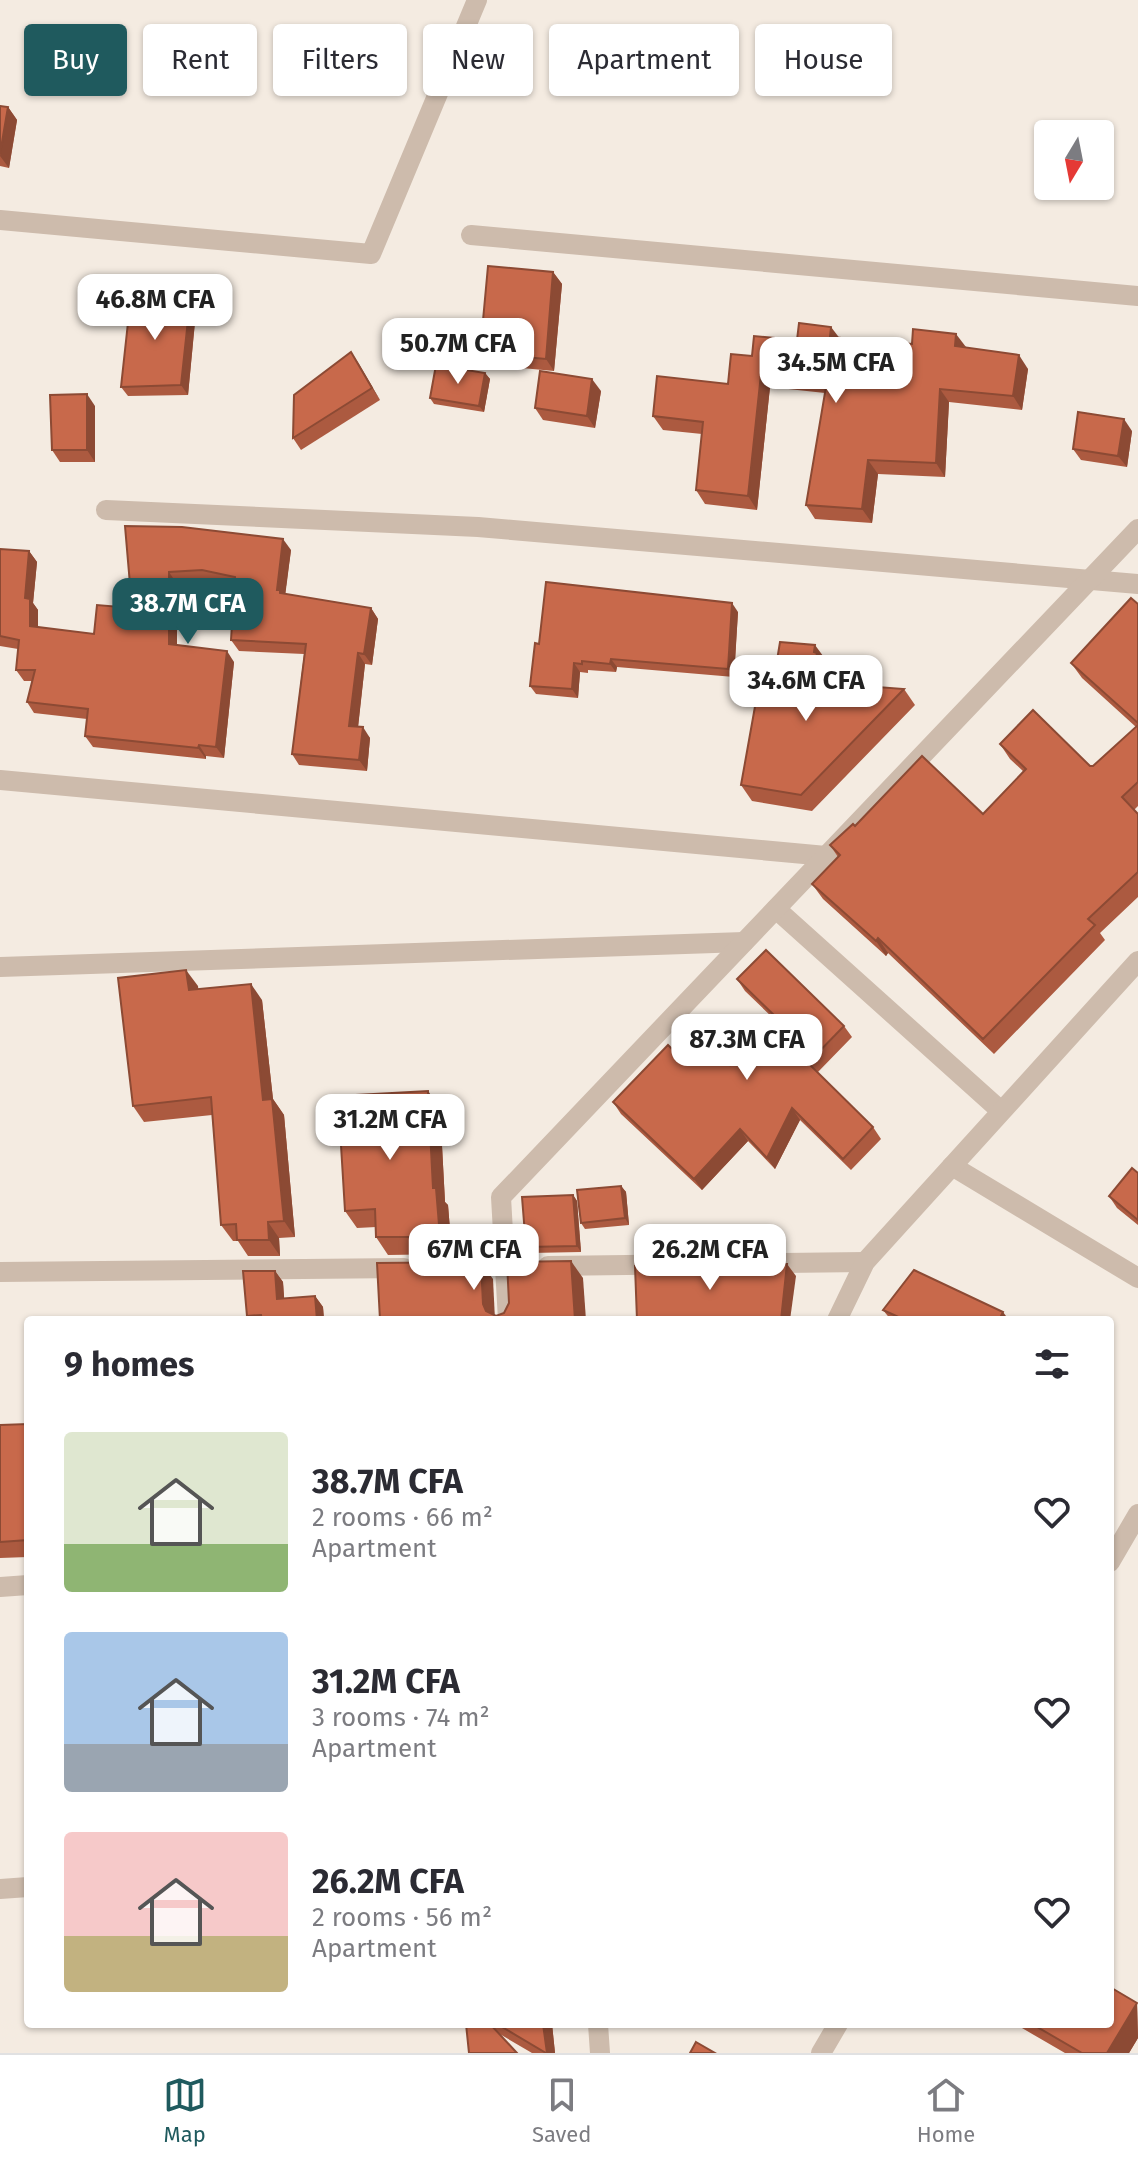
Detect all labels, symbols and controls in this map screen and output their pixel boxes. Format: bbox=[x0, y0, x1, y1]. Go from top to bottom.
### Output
chip: Buy bbox=[24, 24, 127, 96]
chip: Rent bbox=[143, 24, 257, 96]
chip: Filters bbox=[273, 24, 407, 96]
chip: New bbox=[423, 24, 533, 96]
chip: Apartment bbox=[549, 24, 739, 96]
chip: House bbox=[755, 24, 892, 96]
north arrow bbox=[1034, 120, 1114, 200]
map controls bbox=[1034, 120, 1114, 200]
pin: 46.8M CFA bbox=[63, 274, 247, 342]
text: 46.8M CFA bbox=[96, 284, 214, 315]
pin: 50.7M CFA bbox=[366, 318, 550, 386]
text: 50.7M CFA bbox=[400, 328, 516, 359]
pin: 34.5M CFA bbox=[744, 337, 928, 405]
text: 34.5M CFA bbox=[778, 347, 894, 378]
pin: 38.7M CFA bbox=[96, 578, 280, 646]
text: 38.7M CFA bbox=[130, 588, 246, 619]
pin: 34.6M CFA bbox=[714, 655, 898, 723]
text: 34.6M CFA bbox=[747, 665, 865, 696]
pin: 87.3M CFA bbox=[655, 1014, 839, 1082]
text: 87.3M CFA bbox=[689, 1024, 805, 1055]
pin: 31.2M CFA bbox=[298, 1094, 482, 1162]
text: 31.2M CFA bbox=[334, 1104, 446, 1135]
pin: 67M CFA bbox=[400, 1224, 548, 1292]
pin: 26.2M CFA bbox=[618, 1224, 802, 1292]
text: 67M CFA bbox=[427, 1234, 521, 1265]
text: 26.2M CFA bbox=[652, 1234, 768, 1265]
icon: filters bbox=[1030, 1342, 1074, 1386]
text: 9 homes bbox=[64, 1344, 195, 1385]
text: 38.7M CFA bbox=[312, 1461, 463, 1502]
icon: home bbox=[128, 1464, 224, 1560]
icon: heart bbox=[1030, 1490, 1074, 1534]
text: 2 rooms · 66 m² bbox=[312, 1502, 493, 1533]
text: Apartment bbox=[312, 1533, 437, 1564]
text: 31.2M CFA bbox=[312, 1661, 460, 1702]
icon: home bbox=[128, 1664, 224, 1760]
icon: heart bbox=[1030, 1690, 1074, 1734]
text: 3 rooms · 74 m² bbox=[312, 1702, 490, 1733]
text: Apartment bbox=[312, 1733, 437, 1764]
text: 26.2M CFA bbox=[312, 1861, 464, 1902]
icon: home bbox=[128, 1864, 224, 1960]
icon: heart bbox=[1030, 1890, 1074, 1934]
text: 2 rooms · 56 m² bbox=[312, 1902, 492, 1933]
text: Apartment bbox=[312, 1933, 437, 1964]
tab: Map bbox=[163, 2073, 207, 2148]
tab: Saved bbox=[532, 2073, 591, 2148]
tab: Home bbox=[917, 2073, 975, 2148]

